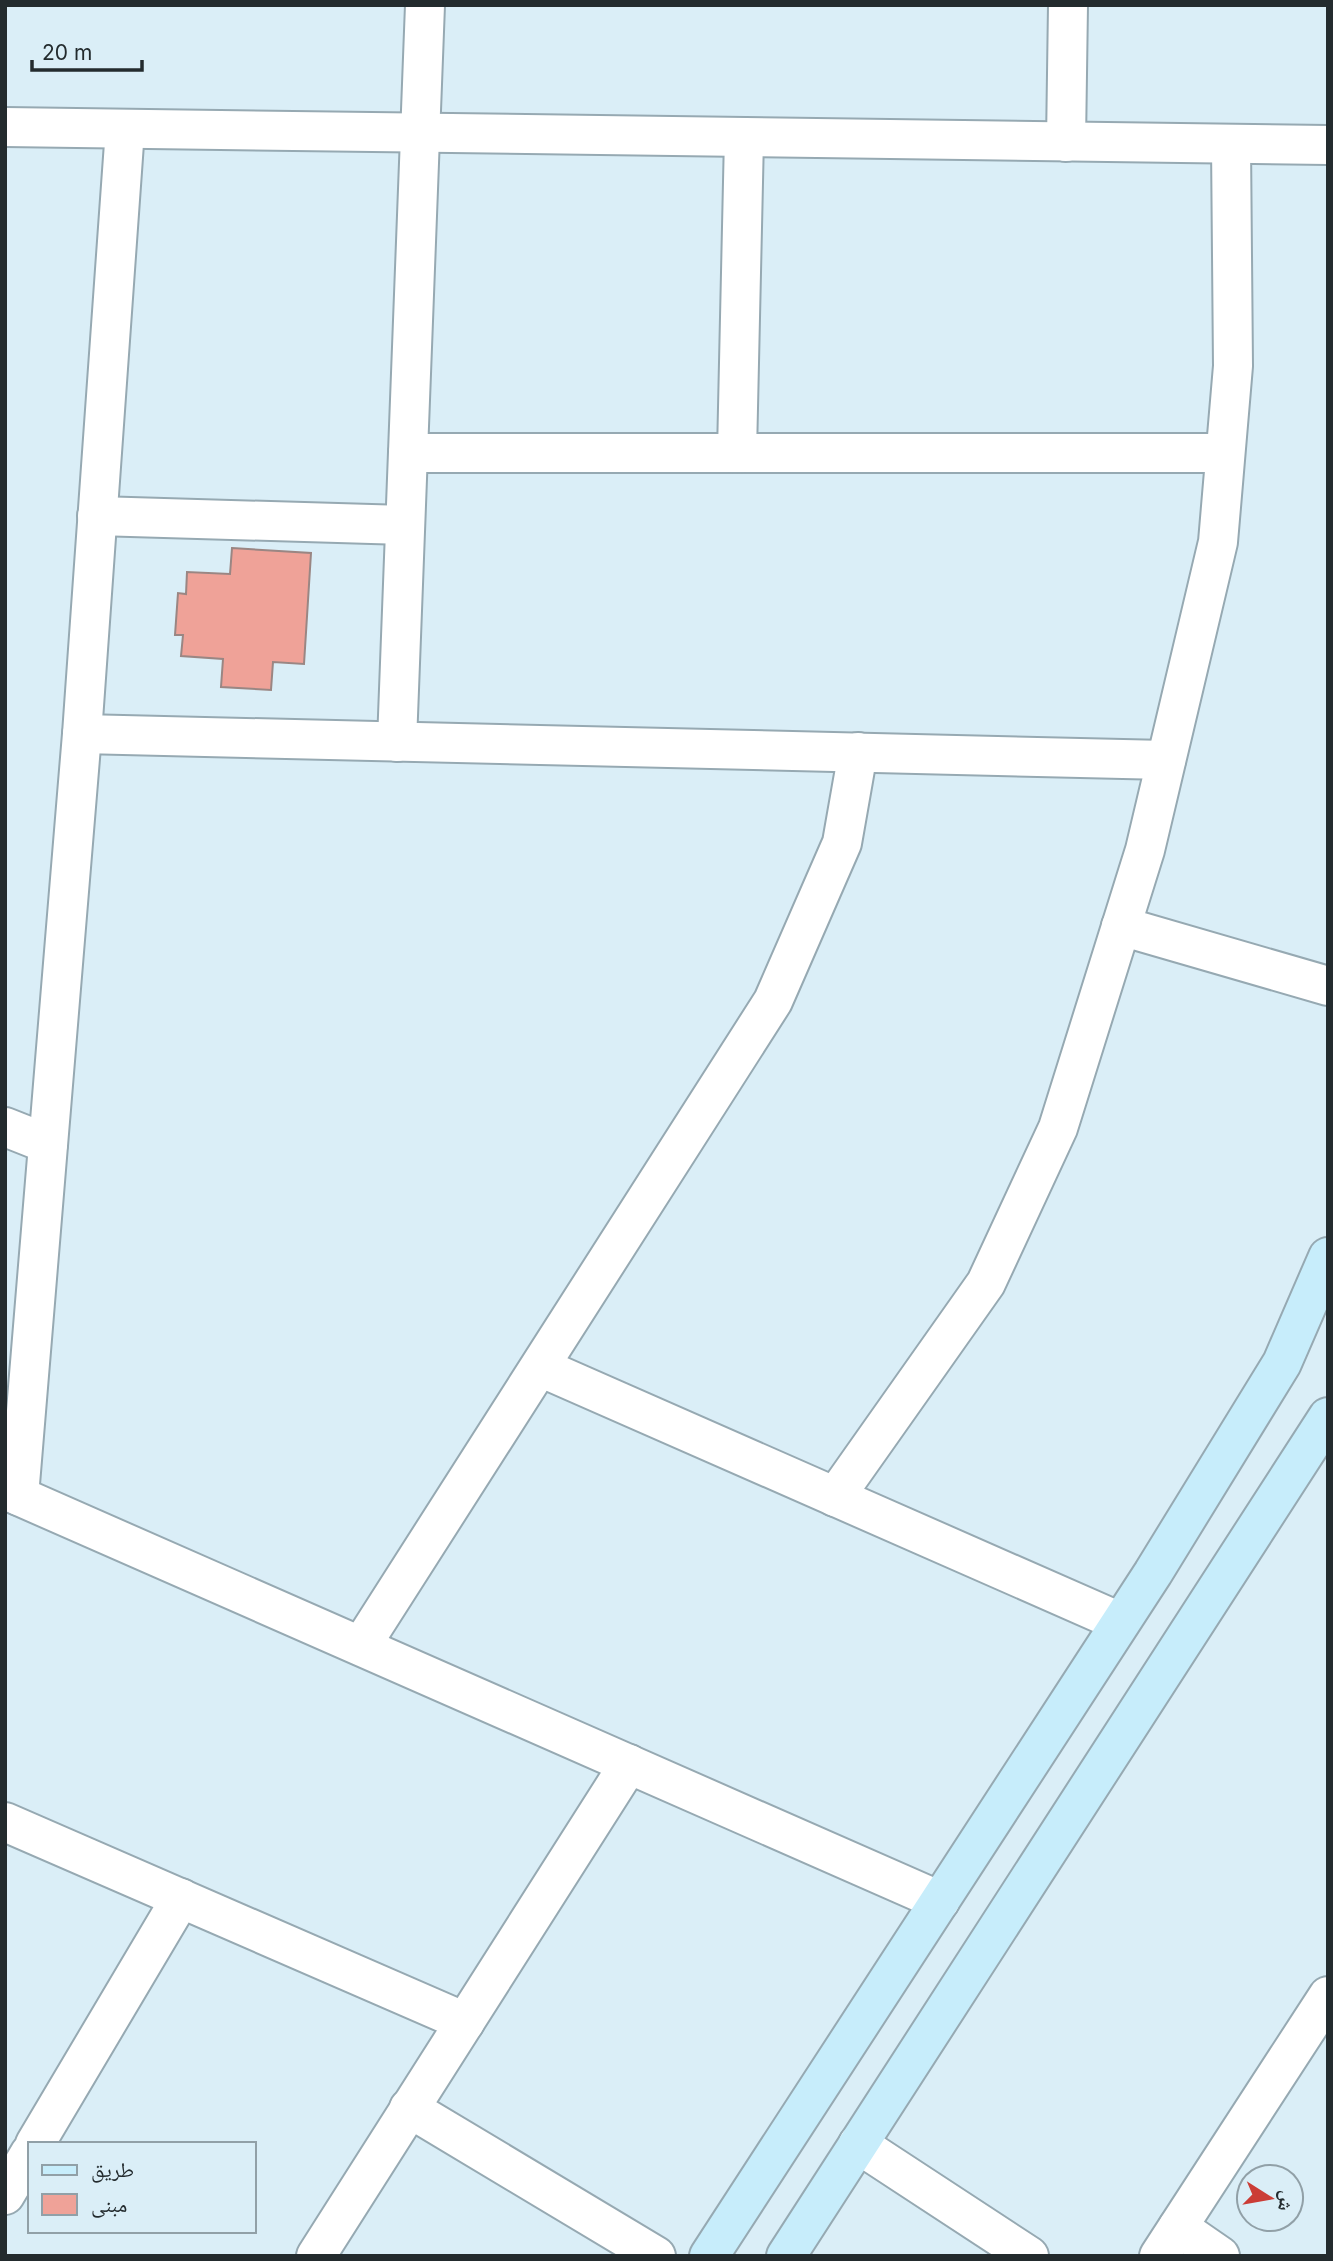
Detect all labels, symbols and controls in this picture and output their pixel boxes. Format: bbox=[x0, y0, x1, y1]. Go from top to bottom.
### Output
scale bar bbox=[32, 28, 142, 72]
text: 20 m bbox=[42, 40, 92, 65]
legend bbox=[28, 2142, 256, 2233]
text: طريق bbox=[91, 2157, 134, 2183]
north arrow bbox=[1235, 2163, 1305, 2233]
text: ش bbox=[1273, 2189, 1299, 2213]
text: مبنى bbox=[91, 2192, 127, 2218]

